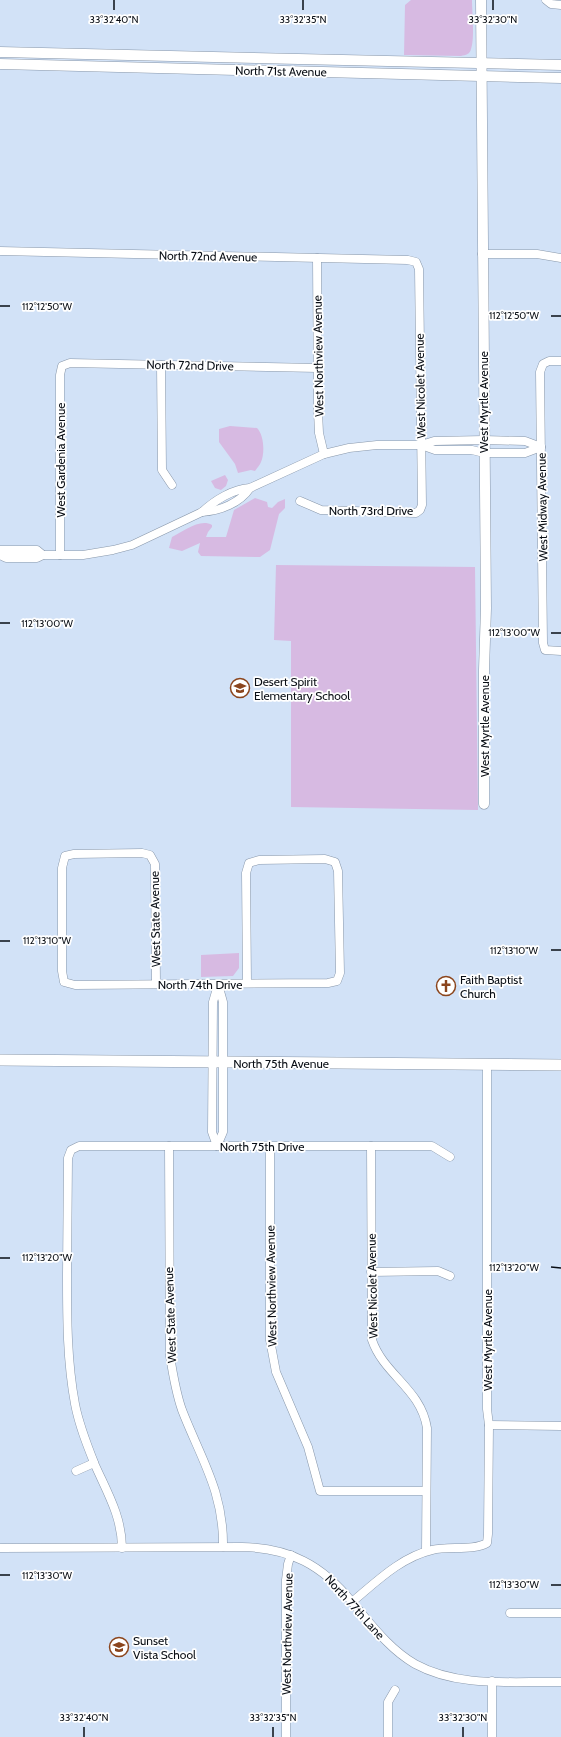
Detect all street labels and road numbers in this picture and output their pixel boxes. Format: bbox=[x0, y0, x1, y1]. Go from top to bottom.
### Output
street label: North 71st Avenue bbox=[235, 63, 327, 79]
street label: North 72nd Avenue bbox=[159, 248, 257, 264]
street label: West Northview Avenue bbox=[309, 295, 327, 417]
street label: West Nicolet Avenue bbox=[412, 333, 428, 439]
street label: West Myrtle Avenue bbox=[476, 351, 491, 453]
street label: North 72nd Drive bbox=[146, 357, 234, 373]
street label: West Gardenia Avenue bbox=[53, 403, 68, 517]
street label: West Midway Avenue bbox=[534, 453, 550, 561]
street label: North 73rd Drive bbox=[329, 503, 413, 518]
street label: West Myrtle Avenue bbox=[477, 675, 492, 777]
street label: West State Avenue bbox=[147, 871, 163, 967]
street label: North 74th Drive bbox=[158, 977, 242, 992]
street label: North 75th Avenue bbox=[233, 1056, 329, 1071]
street label: North 75th Drive bbox=[220, 1139, 304, 1154]
street label: West Northview Avenue bbox=[262, 1225, 280, 1347]
street label: West Nicolet Avenue bbox=[364, 1233, 380, 1339]
street label: West State Avenue bbox=[161, 1267, 179, 1363]
street label: West Myrtle Avenue bbox=[480, 1289, 495, 1391]
street label: North 77th Lane bbox=[322, 1572, 388, 1642]
street label: West Northview Avenue bbox=[278, 1573, 296, 1695]

